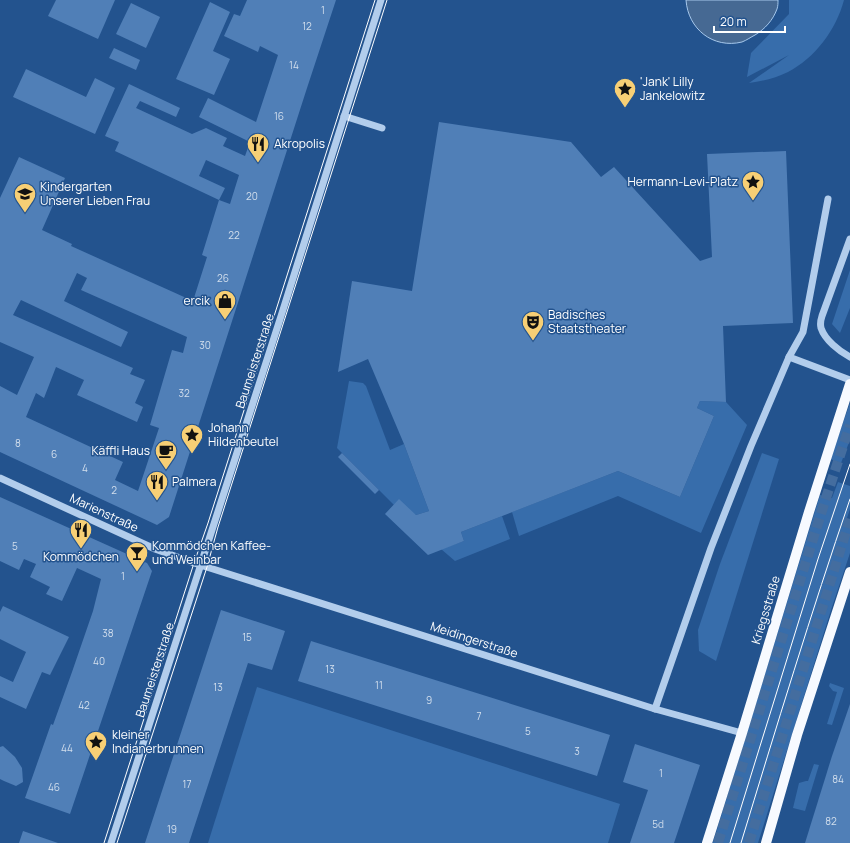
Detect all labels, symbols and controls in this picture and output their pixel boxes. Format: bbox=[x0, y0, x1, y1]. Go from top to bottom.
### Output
house number: 1 bbox=[321, 3, 325, 17]
scale bar bbox=[714, 8, 785, 34]
text: 20 m bbox=[720, 13, 747, 30]
house number: 12 bbox=[302, 19, 312, 33]
house number: 14 bbox=[289, 58, 299, 72]
place label: 'Jank' Lilly Jankelowitz bbox=[640, 73, 705, 104]
place icon: 'Jank' Lilly Jankelowitz bbox=[612, 76, 638, 109]
house number: 16 bbox=[274, 109, 284, 123]
restaurant icon: Akropolis bbox=[245, 131, 271, 164]
place label: Akropolis bbox=[274, 135, 325, 152]
place icon: Hermann-Levi-Platz bbox=[740, 169, 766, 202]
place label: Hermann-Levi-Platz bbox=[628, 173, 738, 190]
place label: Kindergarten Unserer Lieben Frau bbox=[40, 178, 150, 209]
school or university icon: Kindergarten Unserer Lieben Frau bbox=[12, 181, 38, 214]
house number: 20 bbox=[246, 189, 258, 203]
house number: 22 bbox=[228, 228, 240, 242]
house number: 26 bbox=[217, 271, 229, 285]
shop icon: ercik bbox=[212, 288, 238, 321]
place label: ercik bbox=[184, 292, 211, 309]
place label: Badisches Staatstheater bbox=[548, 306, 627, 337]
theatre icon: Badisches Staatstheater bbox=[520, 309, 546, 342]
street label: Baumeisterstraße bbox=[231, 311, 278, 411]
house number: 30 bbox=[199, 338, 211, 352]
house number: 32 bbox=[178, 386, 190, 400]
place label: Johann Hildenbeutel bbox=[208, 419, 279, 450]
place icon: Johann Hildenbeutel bbox=[179, 422, 205, 455]
house number: 8 bbox=[15, 436, 21, 450]
cafe icon: Käffli Haus bbox=[153, 438, 179, 471]
place label: Käffli Haus bbox=[92, 442, 150, 459]
house number: 6 bbox=[51, 447, 57, 461]
house number: 4 bbox=[82, 461, 88, 475]
restaurant icon: Palmera bbox=[144, 469, 170, 502]
place label: Palmera bbox=[172, 473, 216, 490]
house number: 2 bbox=[111, 483, 117, 497]
street label: Marienstraße bbox=[67, 489, 141, 536]
restaurant icon: Kommödchen bbox=[68, 517, 94, 550]
place label: Kommödchen Kaffee- und Weinbar bbox=[152, 537, 271, 568]
house number: 5 bbox=[12, 539, 18, 553]
bar icon: Kommödchen Kaffee- und Weinbar bbox=[124, 540, 150, 573]
place label: Kommödchen bbox=[43, 548, 119, 565]
house number: 1 bbox=[121, 569, 125, 583]
street label: Kriegsstraße bbox=[747, 574, 784, 646]
street label: Meidingerstraße bbox=[428, 617, 520, 662]
street label: Baumeisterstraße bbox=[131, 620, 178, 720]
house number: 38 bbox=[102, 626, 114, 640]
house number: 15 bbox=[242, 630, 252, 644]
house number: 40 bbox=[93, 654, 105, 668]
house number: 13 bbox=[325, 662, 335, 676]
house number: 11 bbox=[375, 678, 383, 692]
house number: 13 bbox=[213, 680, 223, 694]
house number: 9 bbox=[426, 693, 432, 707]
house number: 42 bbox=[78, 698, 90, 712]
house number: 7 bbox=[476, 709, 482, 723]
house number: 5 bbox=[525, 724, 531, 738]
place label: kleiner Indianerbrunnen bbox=[112, 726, 204, 757]
place icon: kleiner Indianerbrunnen bbox=[83, 729, 109, 762]
house number: 44 bbox=[61, 741, 73, 755]
house number: 3 bbox=[574, 744, 580, 758]
house number: 1 bbox=[659, 766, 663, 780]
house number: 84 bbox=[832, 772, 844, 786]
house number: 17 bbox=[183, 777, 191, 791]
house number: 46 bbox=[48, 780, 60, 794]
house number: 82 bbox=[825, 814, 837, 828]
house number: 5d bbox=[652, 817, 664, 831]
house number: 19 bbox=[167, 822, 177, 836]

